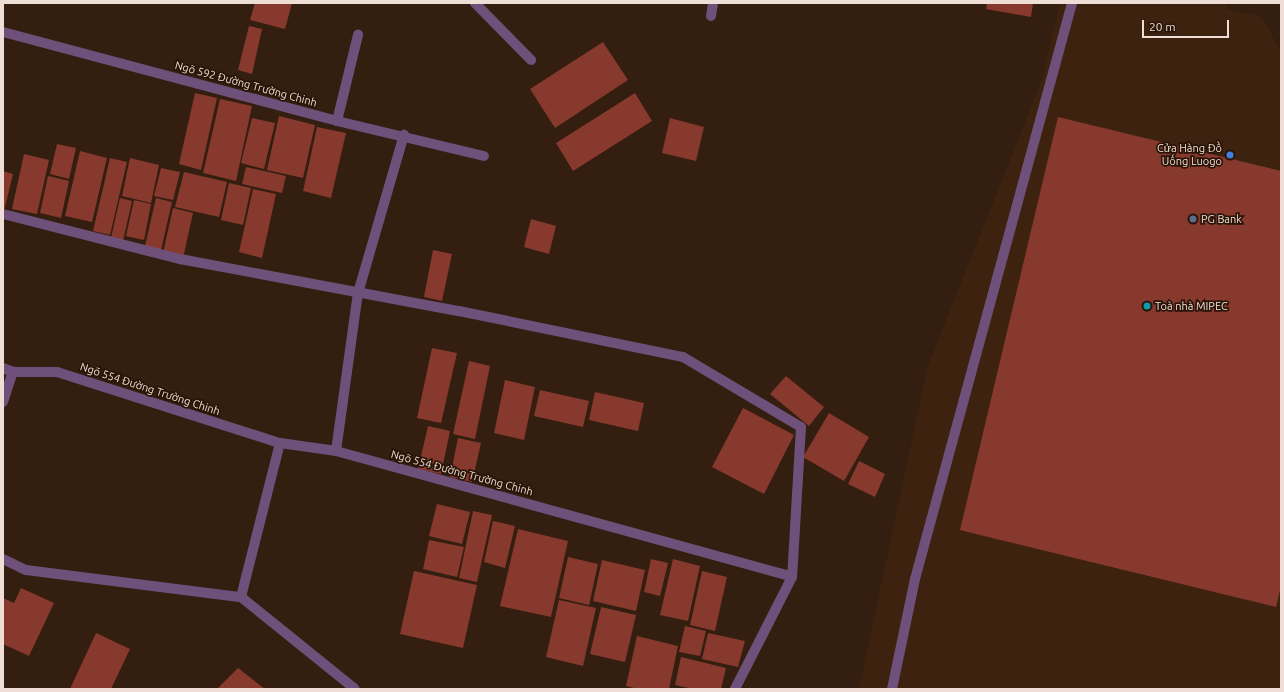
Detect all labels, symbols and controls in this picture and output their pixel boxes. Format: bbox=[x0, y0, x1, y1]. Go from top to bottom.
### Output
scale bar bbox=[1144, 12, 1231, 38]
text: 20 m bbox=[1149, 20, 1176, 33]
street label: Ngõ 592 Đường Trường Chinh bbox=[174, 59, 318, 109]
place label: Cửa Hàng Đồ Uống Luogo bbox=[1157, 142, 1222, 168]
marker: Cửa Hàng Đồ Uống Luogo bbox=[1225, 150, 1235, 160]
place label: PG Bank bbox=[1201, 212, 1242, 226]
marker: PG Bank bbox=[1188, 214, 1198, 224]
place label: Toà nhà MIPEC bbox=[1155, 299, 1228, 313]
marker: Toà nhà MIPEC bbox=[1142, 301, 1152, 311]
street label: Ngõ 554 Đường Trường Chinh bbox=[78, 360, 222, 418]
street label: Ngõ 554 Đường Trường Chinh bbox=[390, 448, 534, 498]

